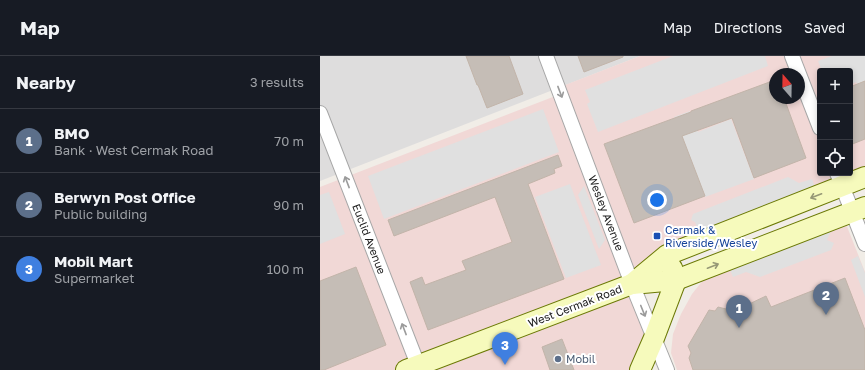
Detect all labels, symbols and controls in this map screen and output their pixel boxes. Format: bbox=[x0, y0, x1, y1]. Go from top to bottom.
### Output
text: Map bbox=[20, 16, 60, 39]
text: Map bbox=[663, 19, 692, 36]
text: Directions bbox=[714, 19, 782, 36]
text: Saved bbox=[804, 19, 845, 36]
north arrow bbox=[769, 68, 805, 104]
map controls bbox=[817, 68, 853, 176]
button: + bbox=[817, 68, 853, 104]
text: Nearby bbox=[16, 72, 76, 93]
text: 3 results bbox=[250, 74, 304, 90]
one-way arrow bbox=[556, 86, 564, 98]
button: − bbox=[817, 104, 853, 140]
text: BMO bbox=[54, 124, 89, 142]
text: 1 bbox=[26, 133, 32, 149]
text: 70 m bbox=[274, 133, 304, 149]
button: locate bbox=[817, 140, 853, 176]
text: Bank · West Cermak Road bbox=[54, 142, 213, 158]
street label: Wesley Avenue bbox=[586, 173, 627, 252]
one-way arrow bbox=[342, 176, 350, 188]
text: Berwyn Post Office bbox=[54, 188, 196, 206]
your location bbox=[647, 190, 667, 210]
one-way arrow bbox=[810, 193, 822, 201]
text: 2 bbox=[25, 197, 33, 213]
text: 90 m bbox=[273, 197, 304, 213]
street label: Euclid Avenue bbox=[350, 202, 389, 276]
text: Public building bbox=[54, 206, 147, 222]
place label: Cermak & Riverside/Wesley bbox=[665, 223, 757, 249]
marker: Cermak & Riverside/Wesley bbox=[652, 231, 662, 241]
text: Mobil Mart bbox=[54, 252, 133, 270]
text: 3 bbox=[25, 261, 33, 277]
text: 100 m bbox=[267, 261, 304, 277]
one-way arrow bbox=[706, 261, 718, 269]
text: Supermarket bbox=[54, 270, 135, 286]
street label: West Cermak Road bbox=[526, 282, 624, 329]
pin: 2 bbox=[813, 282, 839, 315]
pin: 1 bbox=[726, 295, 752, 328]
one-way arrow bbox=[640, 305, 648, 317]
one-way arrow bbox=[400, 324, 407, 336]
pin: 3 bbox=[492, 332, 518, 365]
place label: Mobil bbox=[566, 352, 596, 365]
marker: Mobil bbox=[553, 354, 563, 364]

